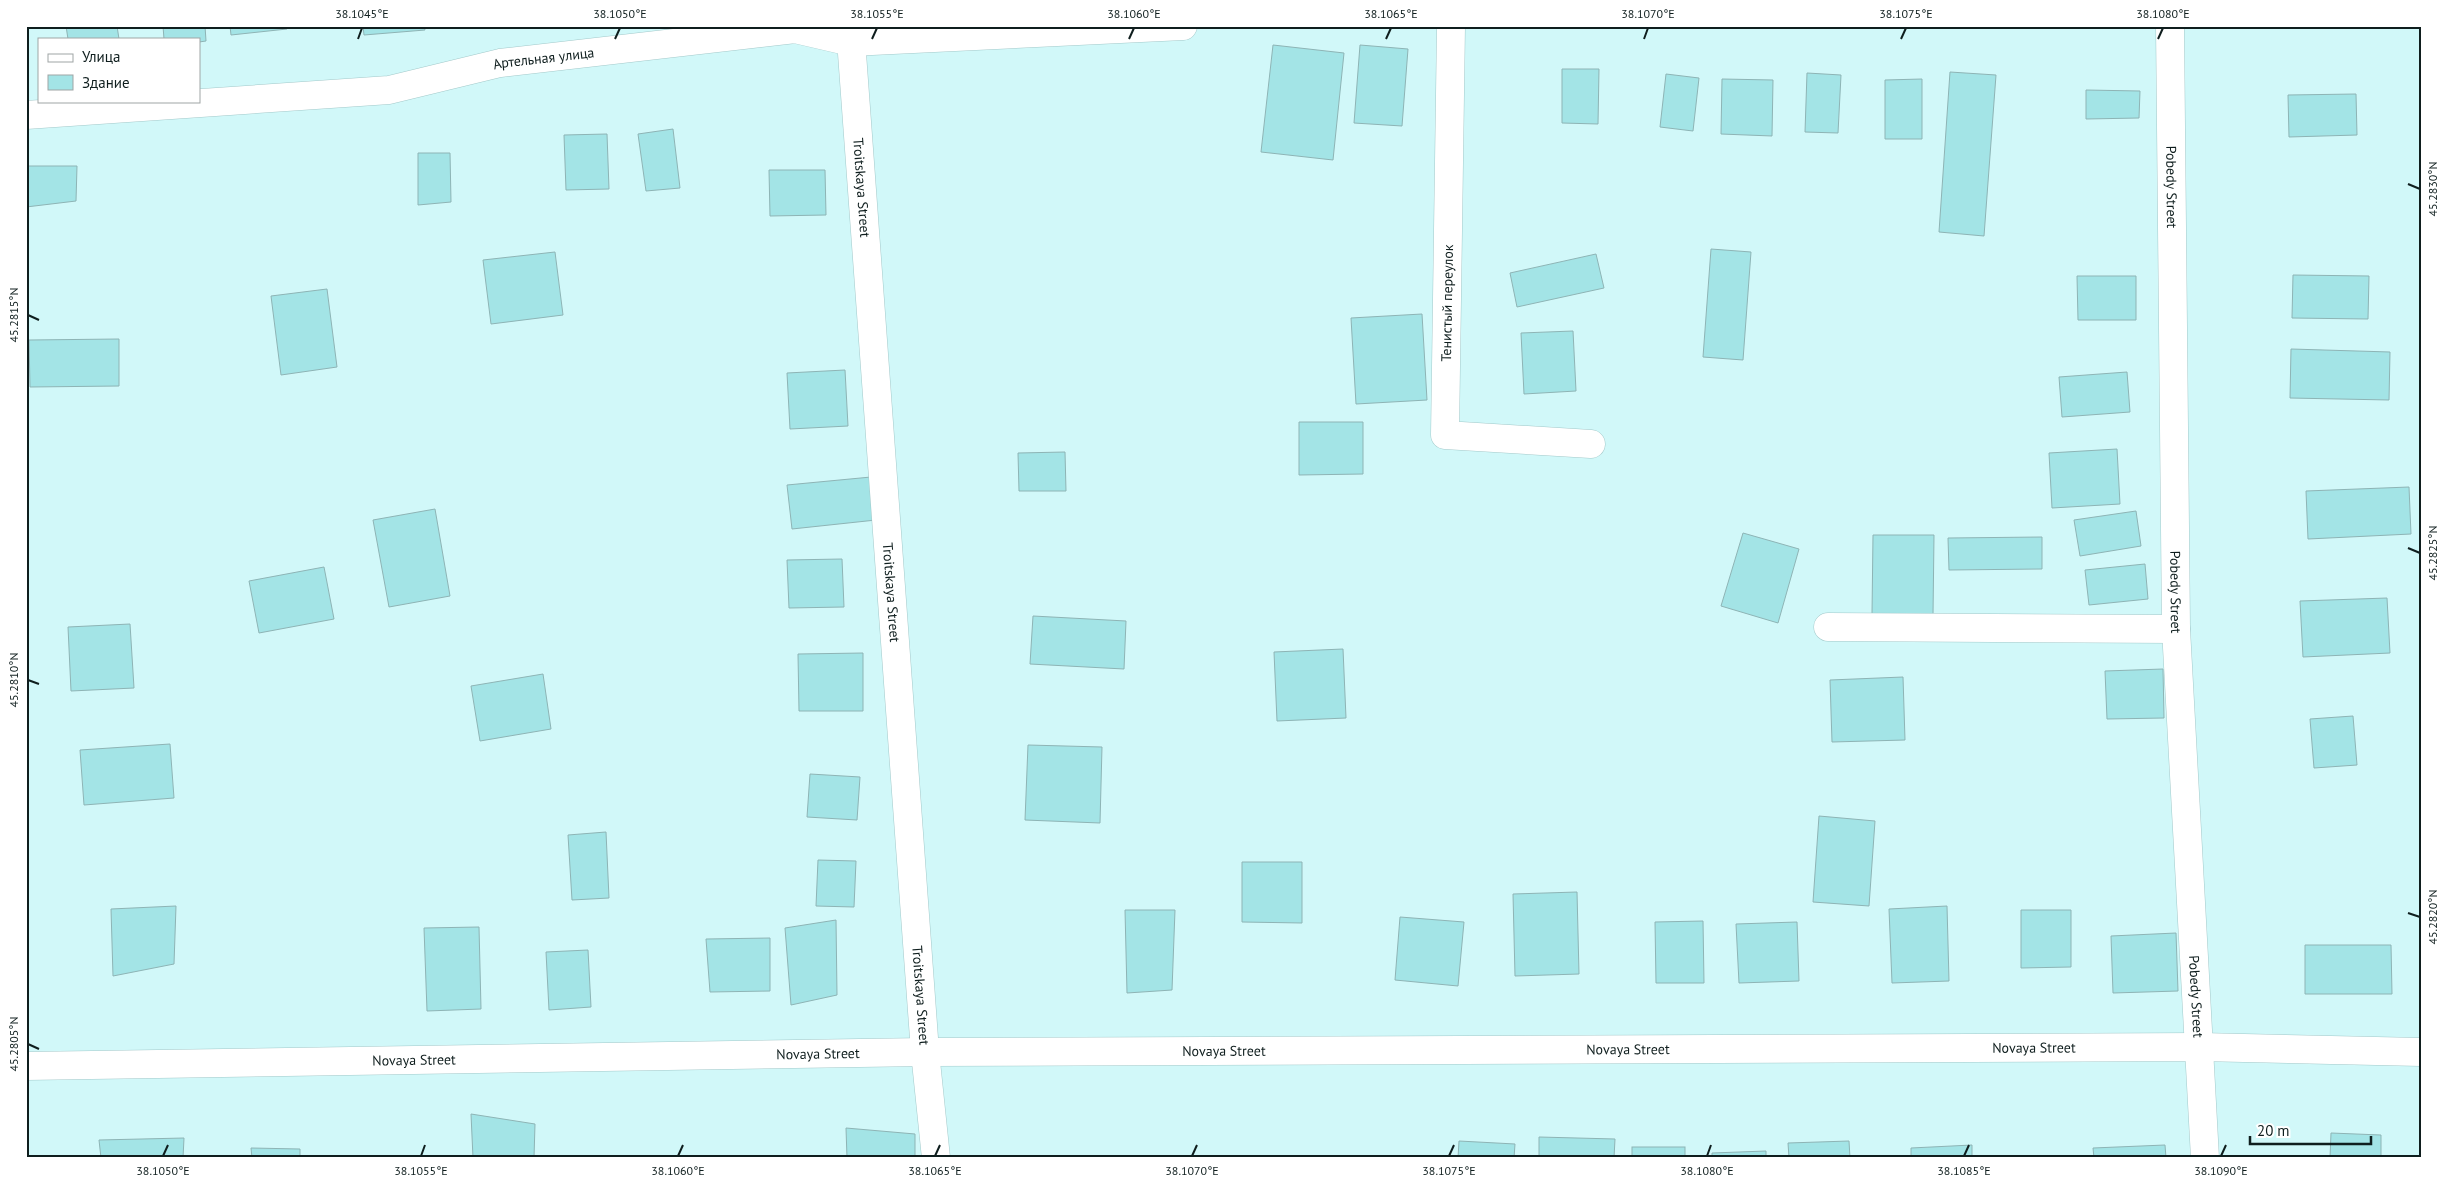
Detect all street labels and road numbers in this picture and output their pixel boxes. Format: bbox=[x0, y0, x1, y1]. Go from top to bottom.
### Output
street label: Артельная улица bbox=[491, 43, 595, 73]
street label: Troitskaya Street bbox=[849, 137, 874, 238]
street label: Pobedy Street bbox=[2162, 146, 2181, 229]
street label: Тенистый переулок bbox=[1437, 244, 1457, 362]
street label: Troitskaya Street bbox=[879, 542, 904, 643]
street label: Pobedy Street bbox=[2166, 551, 2185, 634]
street label: Troitskaya Street bbox=[908, 945, 933, 1046]
street label: Pobedy Street bbox=[2185, 955, 2207, 1038]
street label: Novaya Street bbox=[1992, 1038, 2076, 1057]
street label: Novaya Street bbox=[1586, 1040, 1670, 1058]
street label: Novaya Street bbox=[1182, 1042, 1266, 1060]
street label: Novaya Street bbox=[776, 1044, 860, 1063]
street label: Novaya Street bbox=[372, 1050, 456, 1070]

